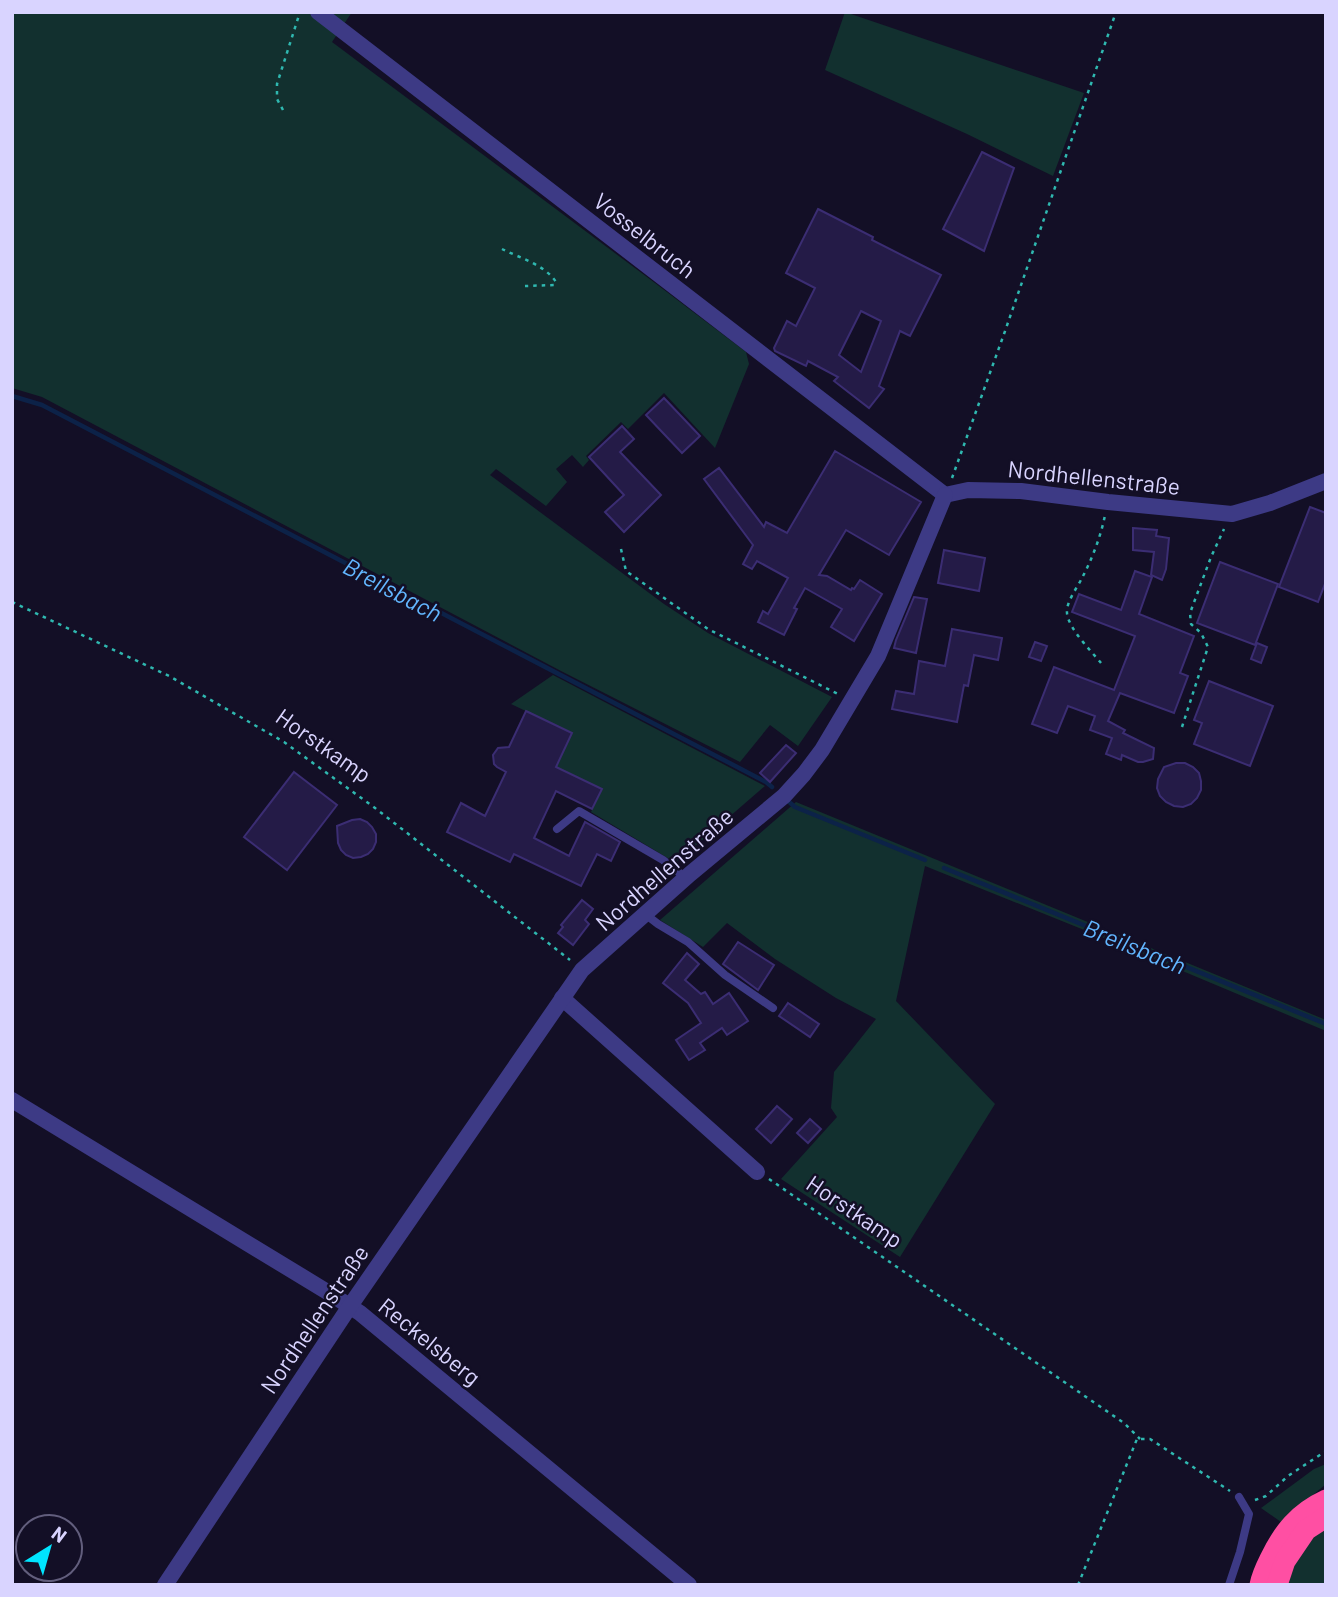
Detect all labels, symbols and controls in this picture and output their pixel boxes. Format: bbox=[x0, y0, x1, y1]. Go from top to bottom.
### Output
street label: Vosselbruch bbox=[588, 186, 702, 284]
street label: Nordhellenstraße bbox=[1006, 454, 1182, 500]
water label: Breilsbach bbox=[339, 551, 447, 627]
street label: Horstkamp bbox=[271, 702, 377, 788]
street label: Nordhellenstraße bbox=[589, 802, 739, 936]
water label: Breilsbach bbox=[1080, 912, 1190, 980]
street label: Horstkamp bbox=[802, 1169, 908, 1253]
street label: Nordhellenstraße bbox=[254, 1239, 374, 1399]
street label: Reckelsberg bbox=[373, 1291, 487, 1391]
north arrow bbox=[14, 1513, 84, 1583]
text: N bbox=[48, 1521, 72, 1547]

